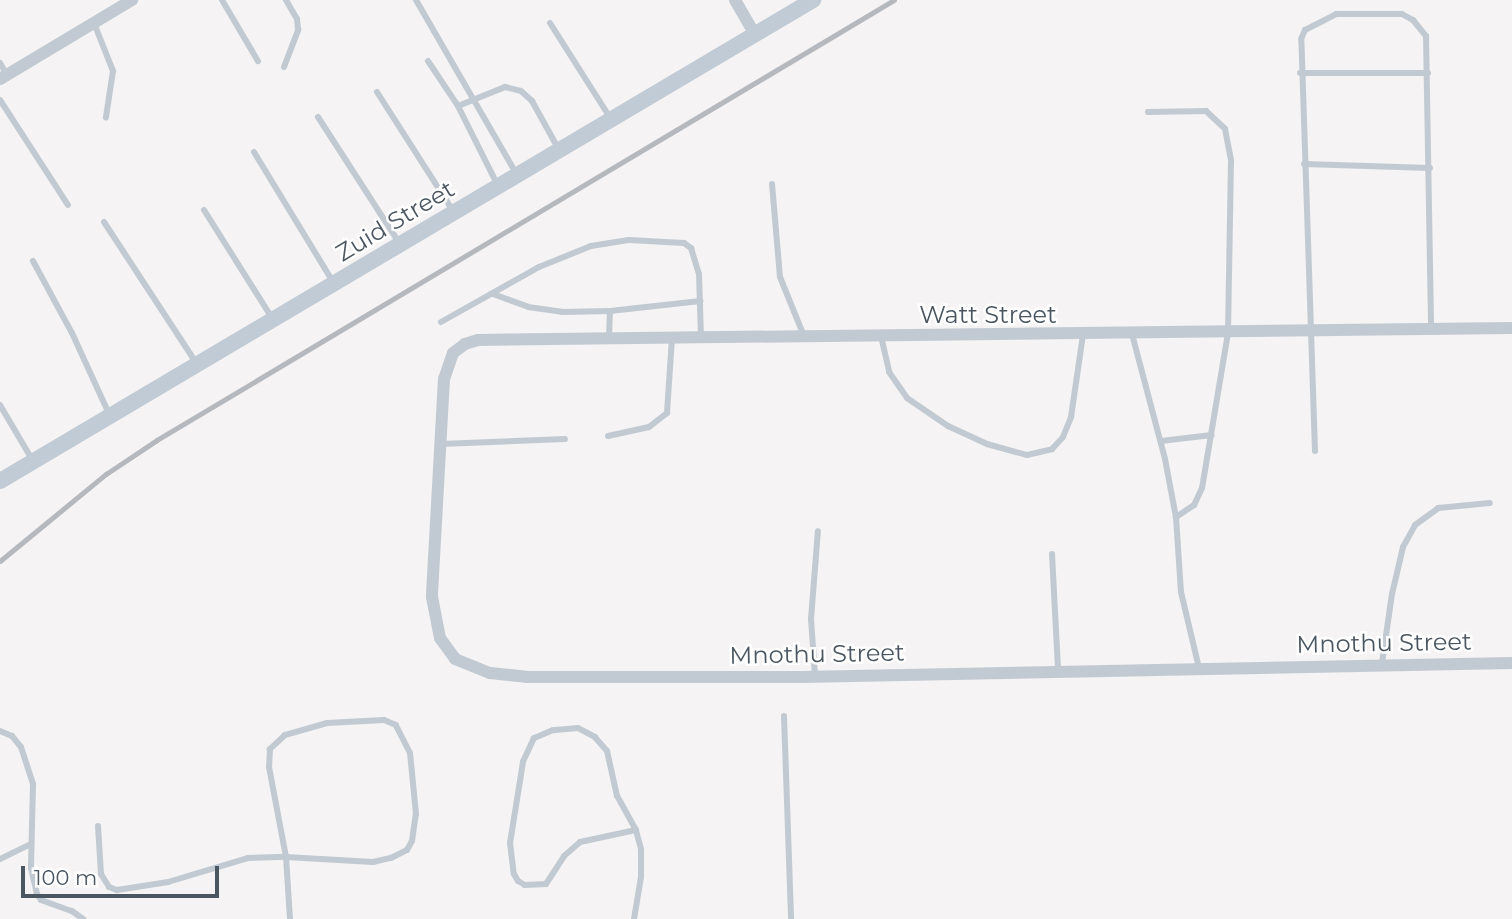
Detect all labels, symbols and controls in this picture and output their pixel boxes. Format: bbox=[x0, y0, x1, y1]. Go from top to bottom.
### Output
street label: Zuid Street bbox=[331, 174, 459, 268]
street label: Watt Street bbox=[919, 301, 1057, 329]
street label: Mnothu Street bbox=[1296, 627, 1472, 659]
street label: Mnothu Street bbox=[729, 638, 905, 670]
scale bar bbox=[24, 852, 222, 896]
text: 100 m bbox=[34, 865, 97, 890]

